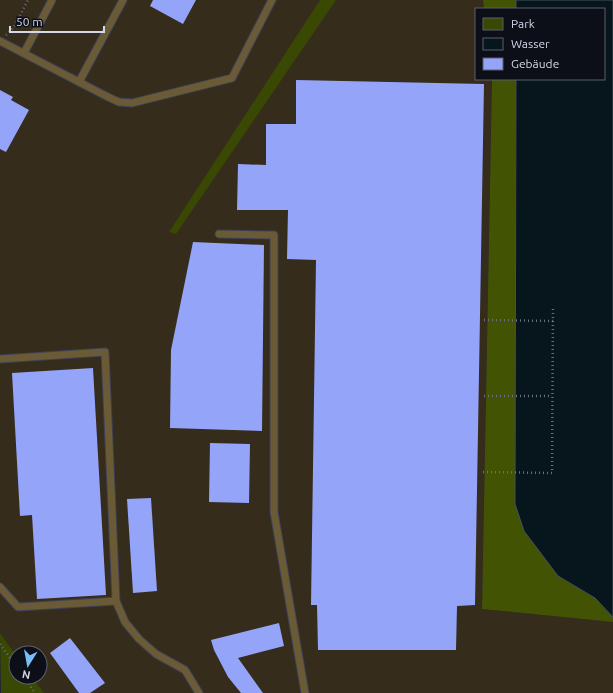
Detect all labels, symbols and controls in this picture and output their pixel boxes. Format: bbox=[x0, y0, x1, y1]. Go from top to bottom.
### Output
scale bar bbox=[10, 8, 104, 34]
legend bbox=[475, 8, 605, 80]
text: 50 m bbox=[16, 15, 43, 28]
text: Park bbox=[511, 17, 535, 30]
text: Wasser bbox=[511, 37, 550, 50]
text: Gebäude bbox=[511, 57, 559, 70]
north arrow bbox=[8, 645, 48, 685]
text: N bbox=[21, 668, 31, 681]

